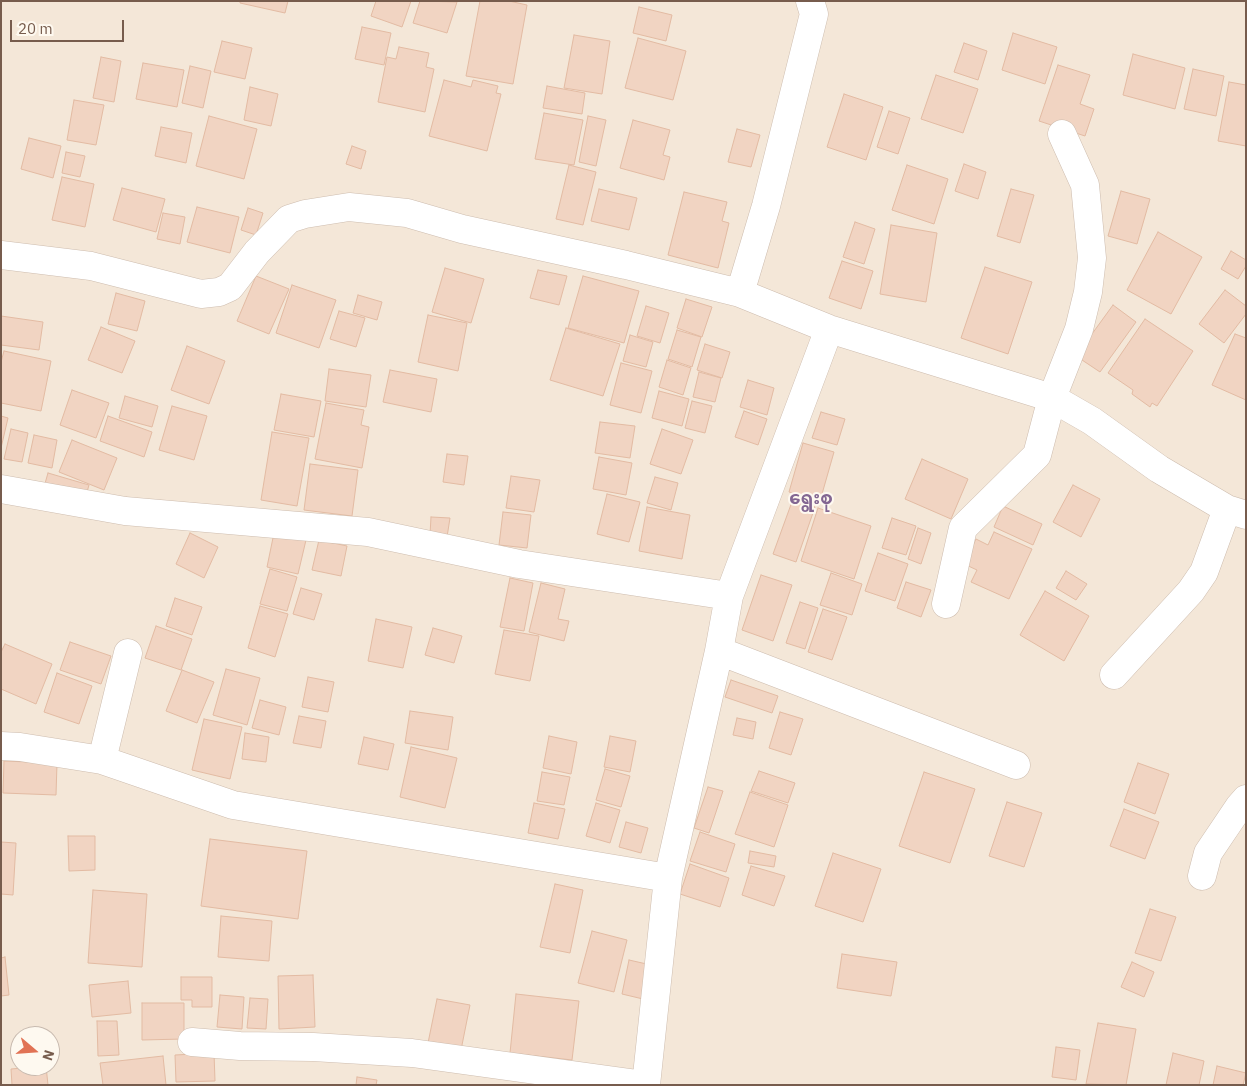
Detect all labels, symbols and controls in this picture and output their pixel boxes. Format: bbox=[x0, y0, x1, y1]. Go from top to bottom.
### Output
scale bar bbox=[12, 10, 126, 42]
text: 20 m bbox=[18, 19, 53, 38]
district label: ရွေးစု bbox=[789, 488, 833, 510]
north arrow bbox=[10, 1026, 60, 1076]
text: N bbox=[38, 1048, 58, 1063]

